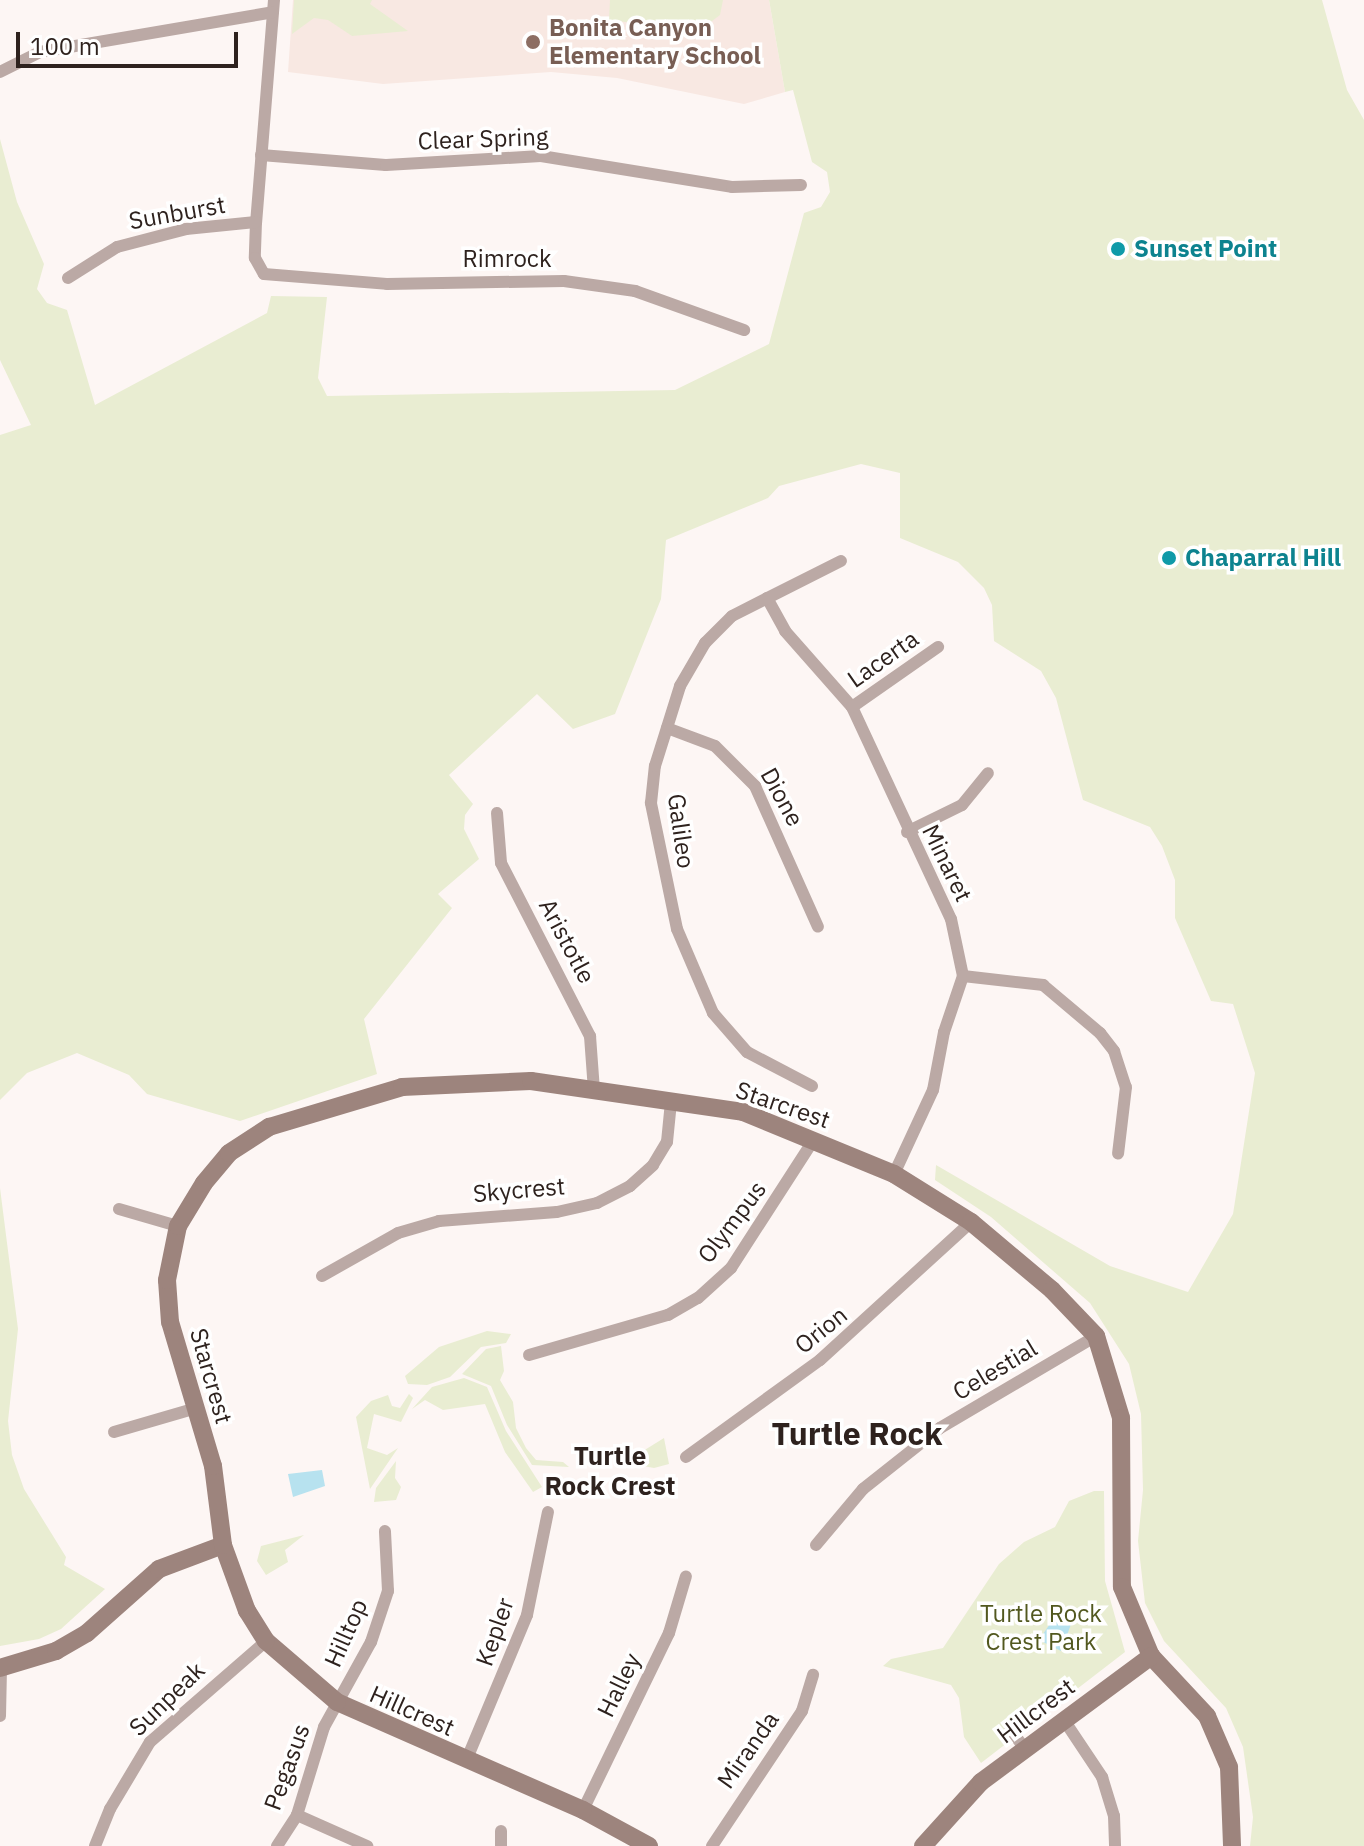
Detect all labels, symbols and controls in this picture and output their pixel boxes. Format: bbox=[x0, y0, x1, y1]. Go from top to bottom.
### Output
place label: Bonita Canyon Elementary School bbox=[549, 14, 761, 70]
scale bar bbox=[20, 16, 242, 66]
text: 100 m bbox=[30, 30, 100, 62]
marker: Bonita Canyon Elementary School bbox=[524, 33, 542, 51]
street label: Clear Spring bbox=[417, 122, 549, 156]
street label: Sunburst bbox=[126, 190, 228, 236]
place label: Sunset Point bbox=[1134, 235, 1277, 263]
marker: Sunset Point bbox=[1109, 240, 1127, 258]
street label: Rimrock bbox=[462, 245, 552, 273]
place label: Chaparral Hill bbox=[1185, 544, 1341, 572]
marker: Chaparral Hill bbox=[1160, 549, 1178, 567]
street label: Lacerta bbox=[842, 624, 924, 694]
street label: Dione bbox=[754, 763, 810, 831]
street label: Galileo bbox=[662, 792, 700, 870]
street label: Minaret bbox=[916, 820, 978, 906]
street label: Aristotle bbox=[533, 894, 601, 988]
street label: Starcrest bbox=[732, 1075, 834, 1135]
street label: Skycrest bbox=[472, 1172, 566, 1208]
street label: Olympus bbox=[692, 1175, 772, 1269]
street label: Orion bbox=[789, 1300, 853, 1360]
street label: Starcrest bbox=[184, 1325, 238, 1427]
street label: Celestial bbox=[948, 1334, 1042, 1406]
district label: Turtle Rock bbox=[771, 1414, 943, 1452]
district label: Turtle Rock Crest bbox=[544, 1440, 676, 1502]
street label: Hilltop bbox=[318, 1594, 374, 1672]
street label: Kepler bbox=[470, 1594, 520, 1670]
park label: Turtle Rock Crest Park bbox=[980, 1600, 1102, 1656]
street label: Halley bbox=[591, 1648, 647, 1722]
street label: Sunpeak bbox=[123, 1656, 211, 1742]
street label: Hillcrest bbox=[991, 1672, 1081, 1750]
street label: Hillcrest bbox=[365, 1680, 459, 1742]
street label: Miranda bbox=[711, 1706, 785, 1794]
street label: Pegasus bbox=[258, 1720, 316, 1814]

